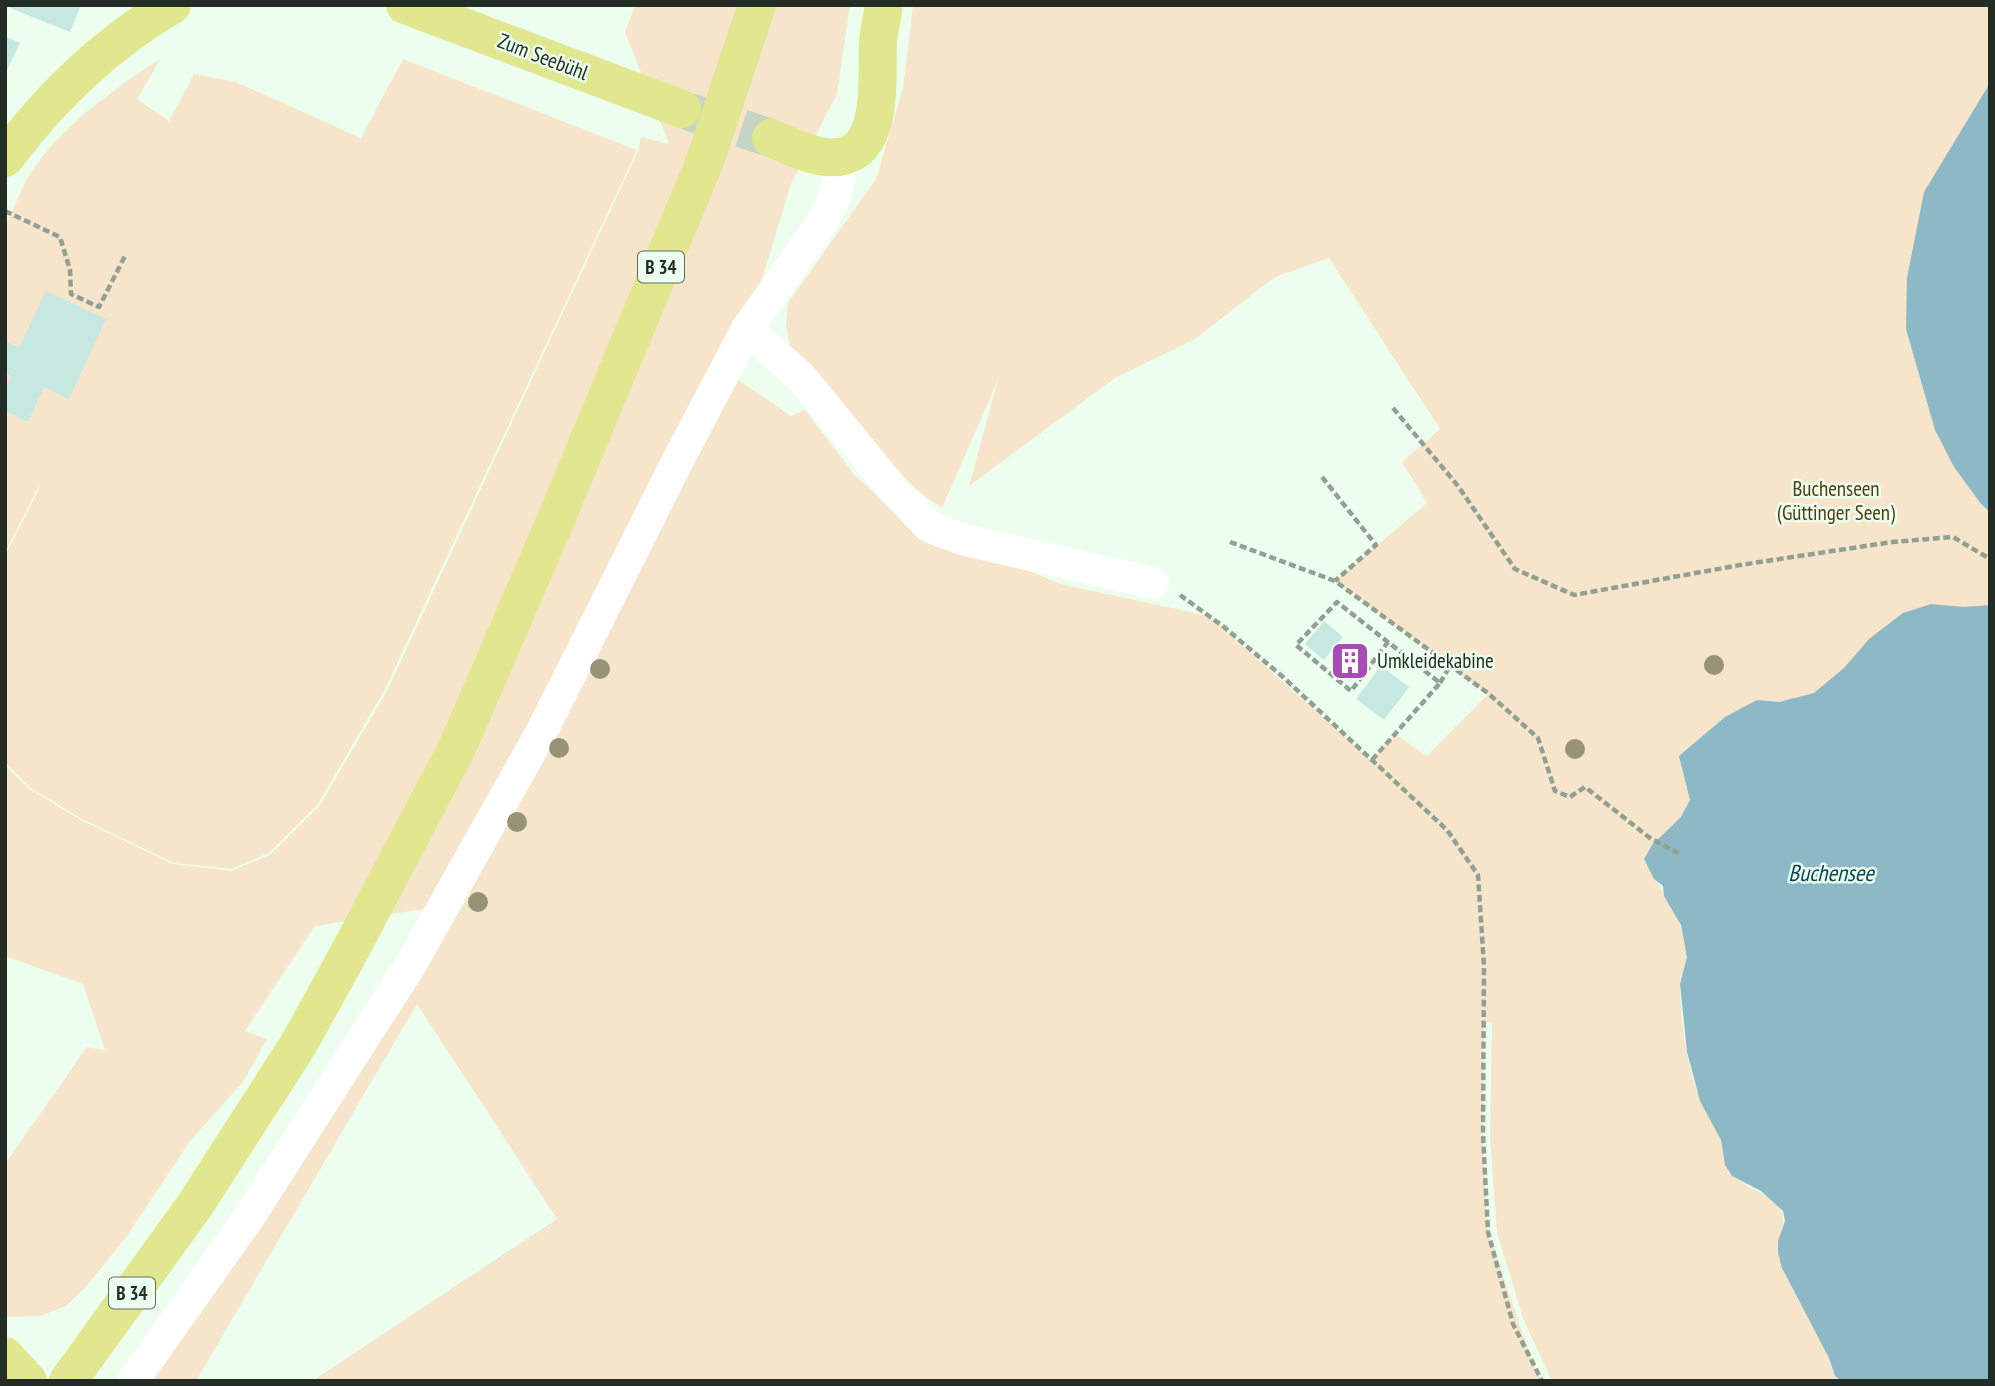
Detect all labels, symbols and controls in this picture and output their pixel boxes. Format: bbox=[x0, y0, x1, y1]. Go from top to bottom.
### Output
street label: Zum Seebühl bbox=[494, 27, 592, 86]
road number: B 34 bbox=[638, 252, 684, 282]
park label: Buchenseen (Güttinger Seen) bbox=[1777, 475, 1895, 526]
building icon: Umkleidekabine bbox=[1329, 640, 1371, 682]
place label: Umkleidekabine bbox=[1377, 647, 1494, 674]
water label: Buchensee bbox=[1788, 858, 1875, 887]
road number: B 34 bbox=[109, 1278, 155, 1308]

